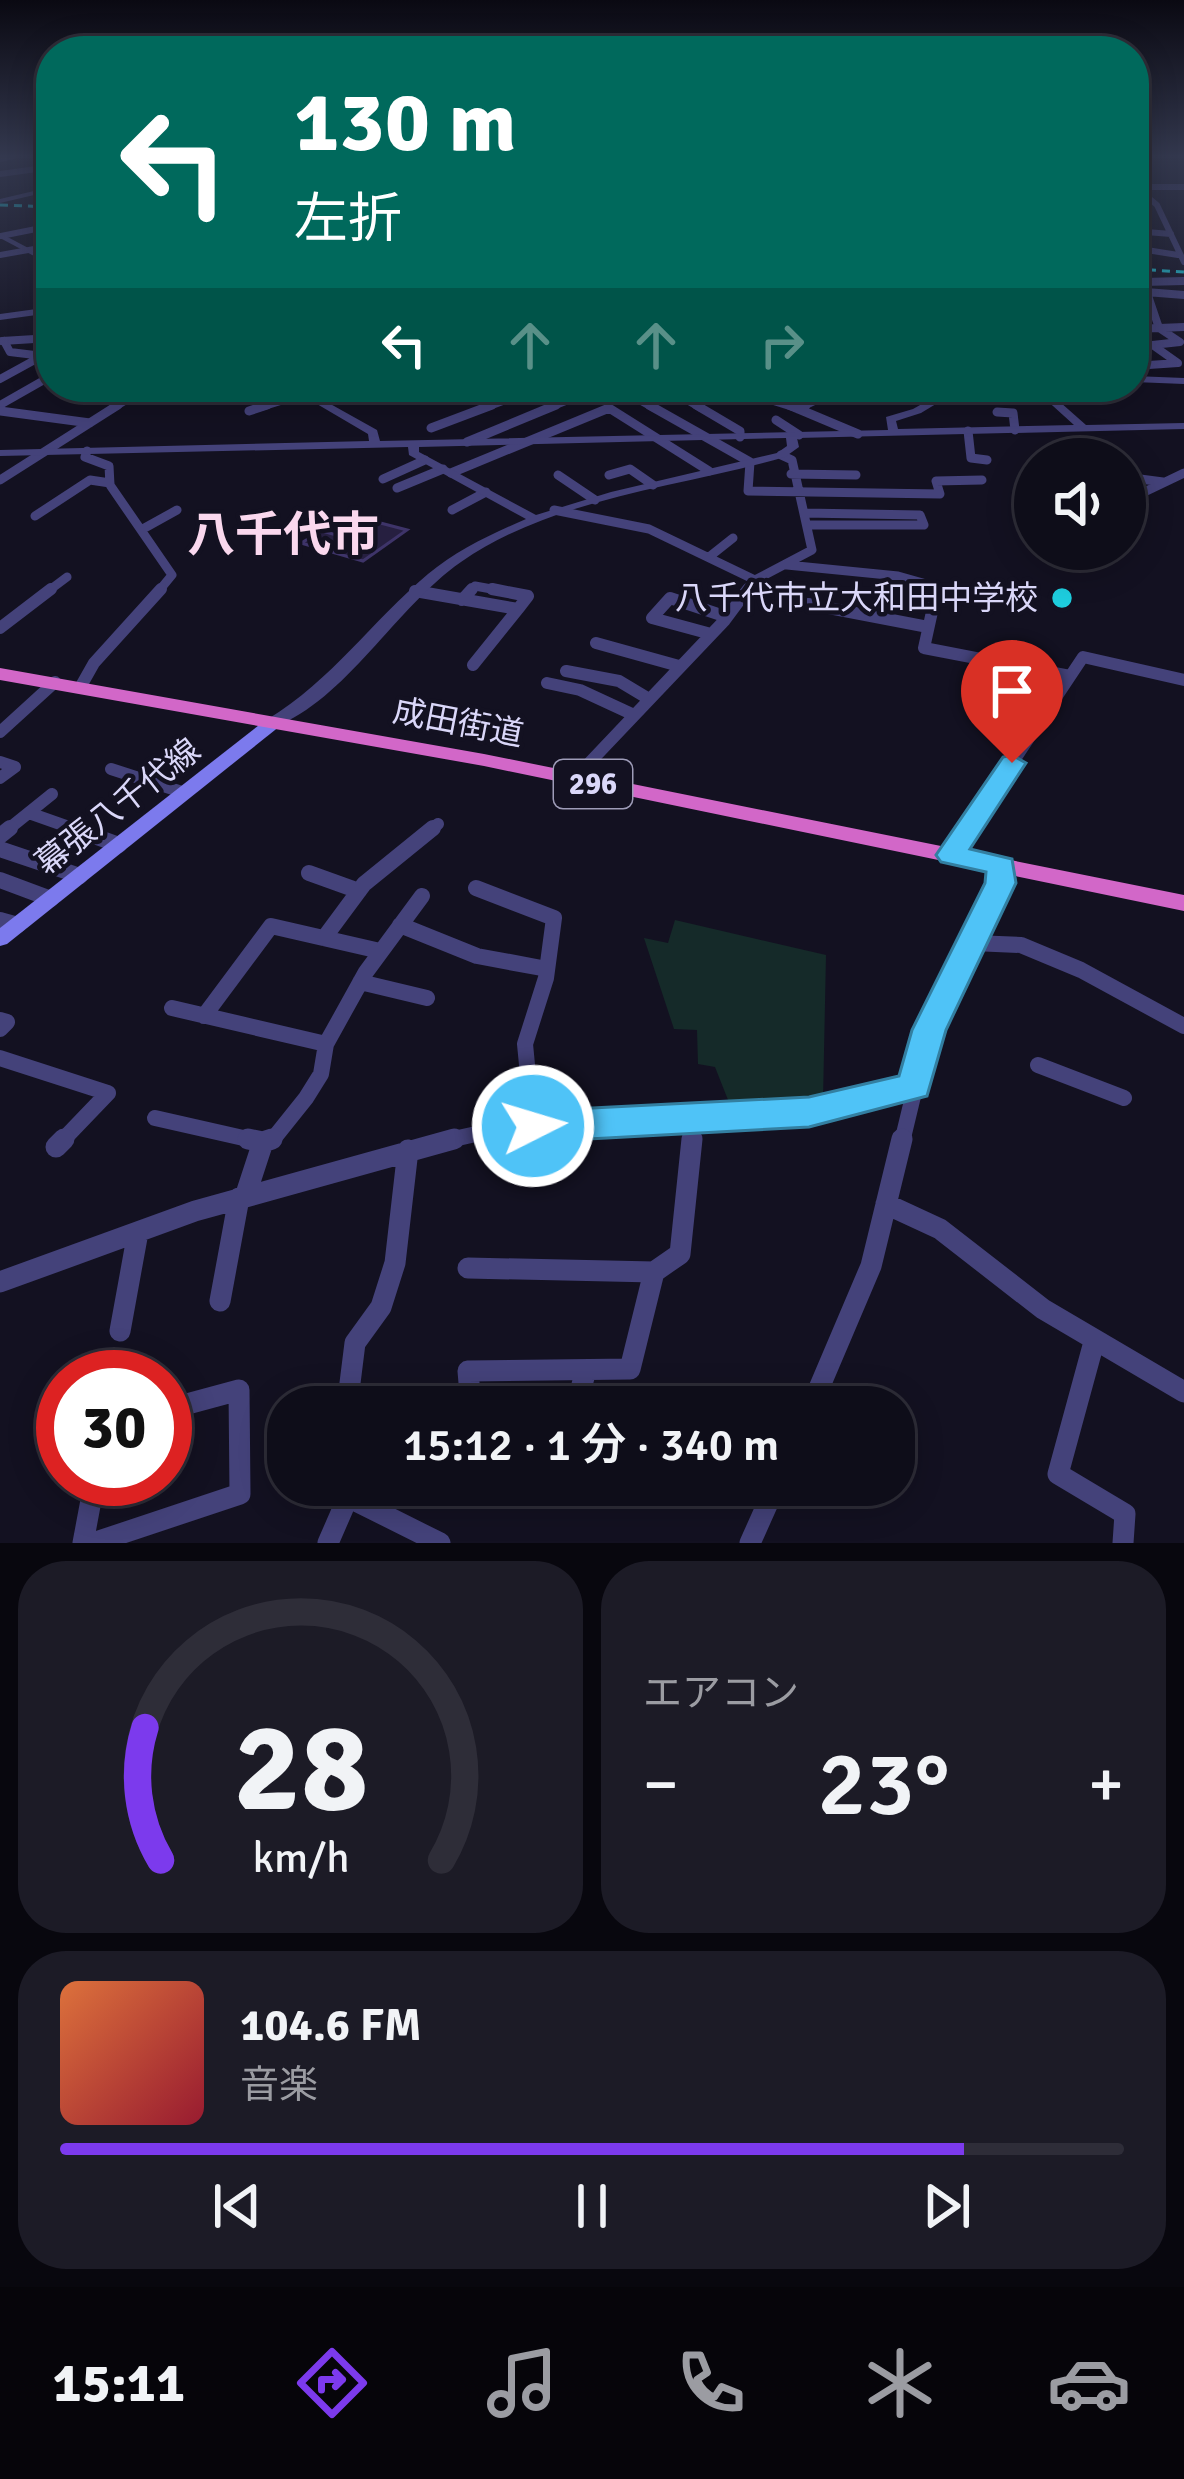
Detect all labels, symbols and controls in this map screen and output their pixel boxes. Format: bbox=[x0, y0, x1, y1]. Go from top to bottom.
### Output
text: 130 m bbox=[294, 71, 516, 175]
icon: left bbox=[96, 84, 252, 240]
text: 左折 bbox=[294, 186, 402, 253]
icon: left bbox=[371, 312, 437, 378]
icon: ahead bbox=[497, 312, 563, 378]
icon: ahead bbox=[623, 312, 689, 378]
icon: right bbox=[749, 312, 815, 378]
map controls bbox=[1014, 438, 1146, 570]
button: sound bbox=[1014, 438, 1146, 570]
district label: 八千代市 bbox=[187, 506, 379, 565]
place label: 八千代市立大和田中学校 bbox=[675, 578, 1038, 619]
marker: 八千代市立大和田中学校 bbox=[1049, 585, 1075, 611]
pin bbox=[961, 640, 1063, 763]
icon: arrive bbox=[979, 658, 1045, 724]
street label: 成田街道 bbox=[389, 690, 527, 756]
street label: 幕張八千代線 bbox=[27, 730, 209, 884]
road number: 296 bbox=[554, 760, 632, 808]
position arrow bbox=[470, 1063, 596, 1189]
speed limit sign: 30 bbox=[36, 1350, 192, 1506]
text: 15:12 · 1 分 · 340 m bbox=[403, 1418, 779, 1473]
text: エアコン bbox=[643, 1669, 799, 1717]
text: 28 bbox=[233, 1692, 368, 1845]
text: 23° bbox=[818, 1729, 949, 1840]
text: − bbox=[643, 1744, 679, 1825]
text: + bbox=[1088, 1744, 1124, 1825]
text: km/h bbox=[252, 1832, 349, 1885]
text: 104.6 FM bbox=[240, 1998, 422, 2053]
text: 音楽 bbox=[240, 2061, 318, 2109]
icon: previous bbox=[204, 2173, 270, 2239]
icon: pause bbox=[559, 2173, 625, 2239]
icon: next bbox=[914, 2173, 980, 2239]
icon: directions bbox=[290, 2341, 374, 2425]
icon: music bbox=[480, 2341, 564, 2425]
icon: phone bbox=[669, 2341, 753, 2425]
icon: climate bbox=[858, 2341, 942, 2425]
icon: car bbox=[1047, 2341, 1131, 2425]
text: 15:11 bbox=[53, 2350, 185, 2417]

